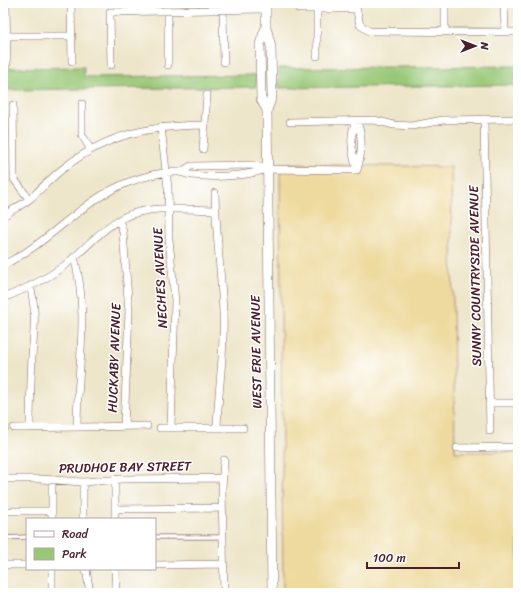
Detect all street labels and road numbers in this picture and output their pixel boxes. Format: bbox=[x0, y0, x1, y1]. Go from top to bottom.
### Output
street label: SUNNY COUNTRYSIDE AVENUE bbox=[462, 185, 488, 367]
street label: NECHES AVENUE bbox=[146, 226, 174, 329]
street label: WEST ERIE AVENUE bbox=[243, 294, 268, 409]
street label: HUCKABY AVENUE bbox=[101, 302, 127, 413]
street label: PRUDHOE BAY STREET bbox=[59, 454, 192, 480]

